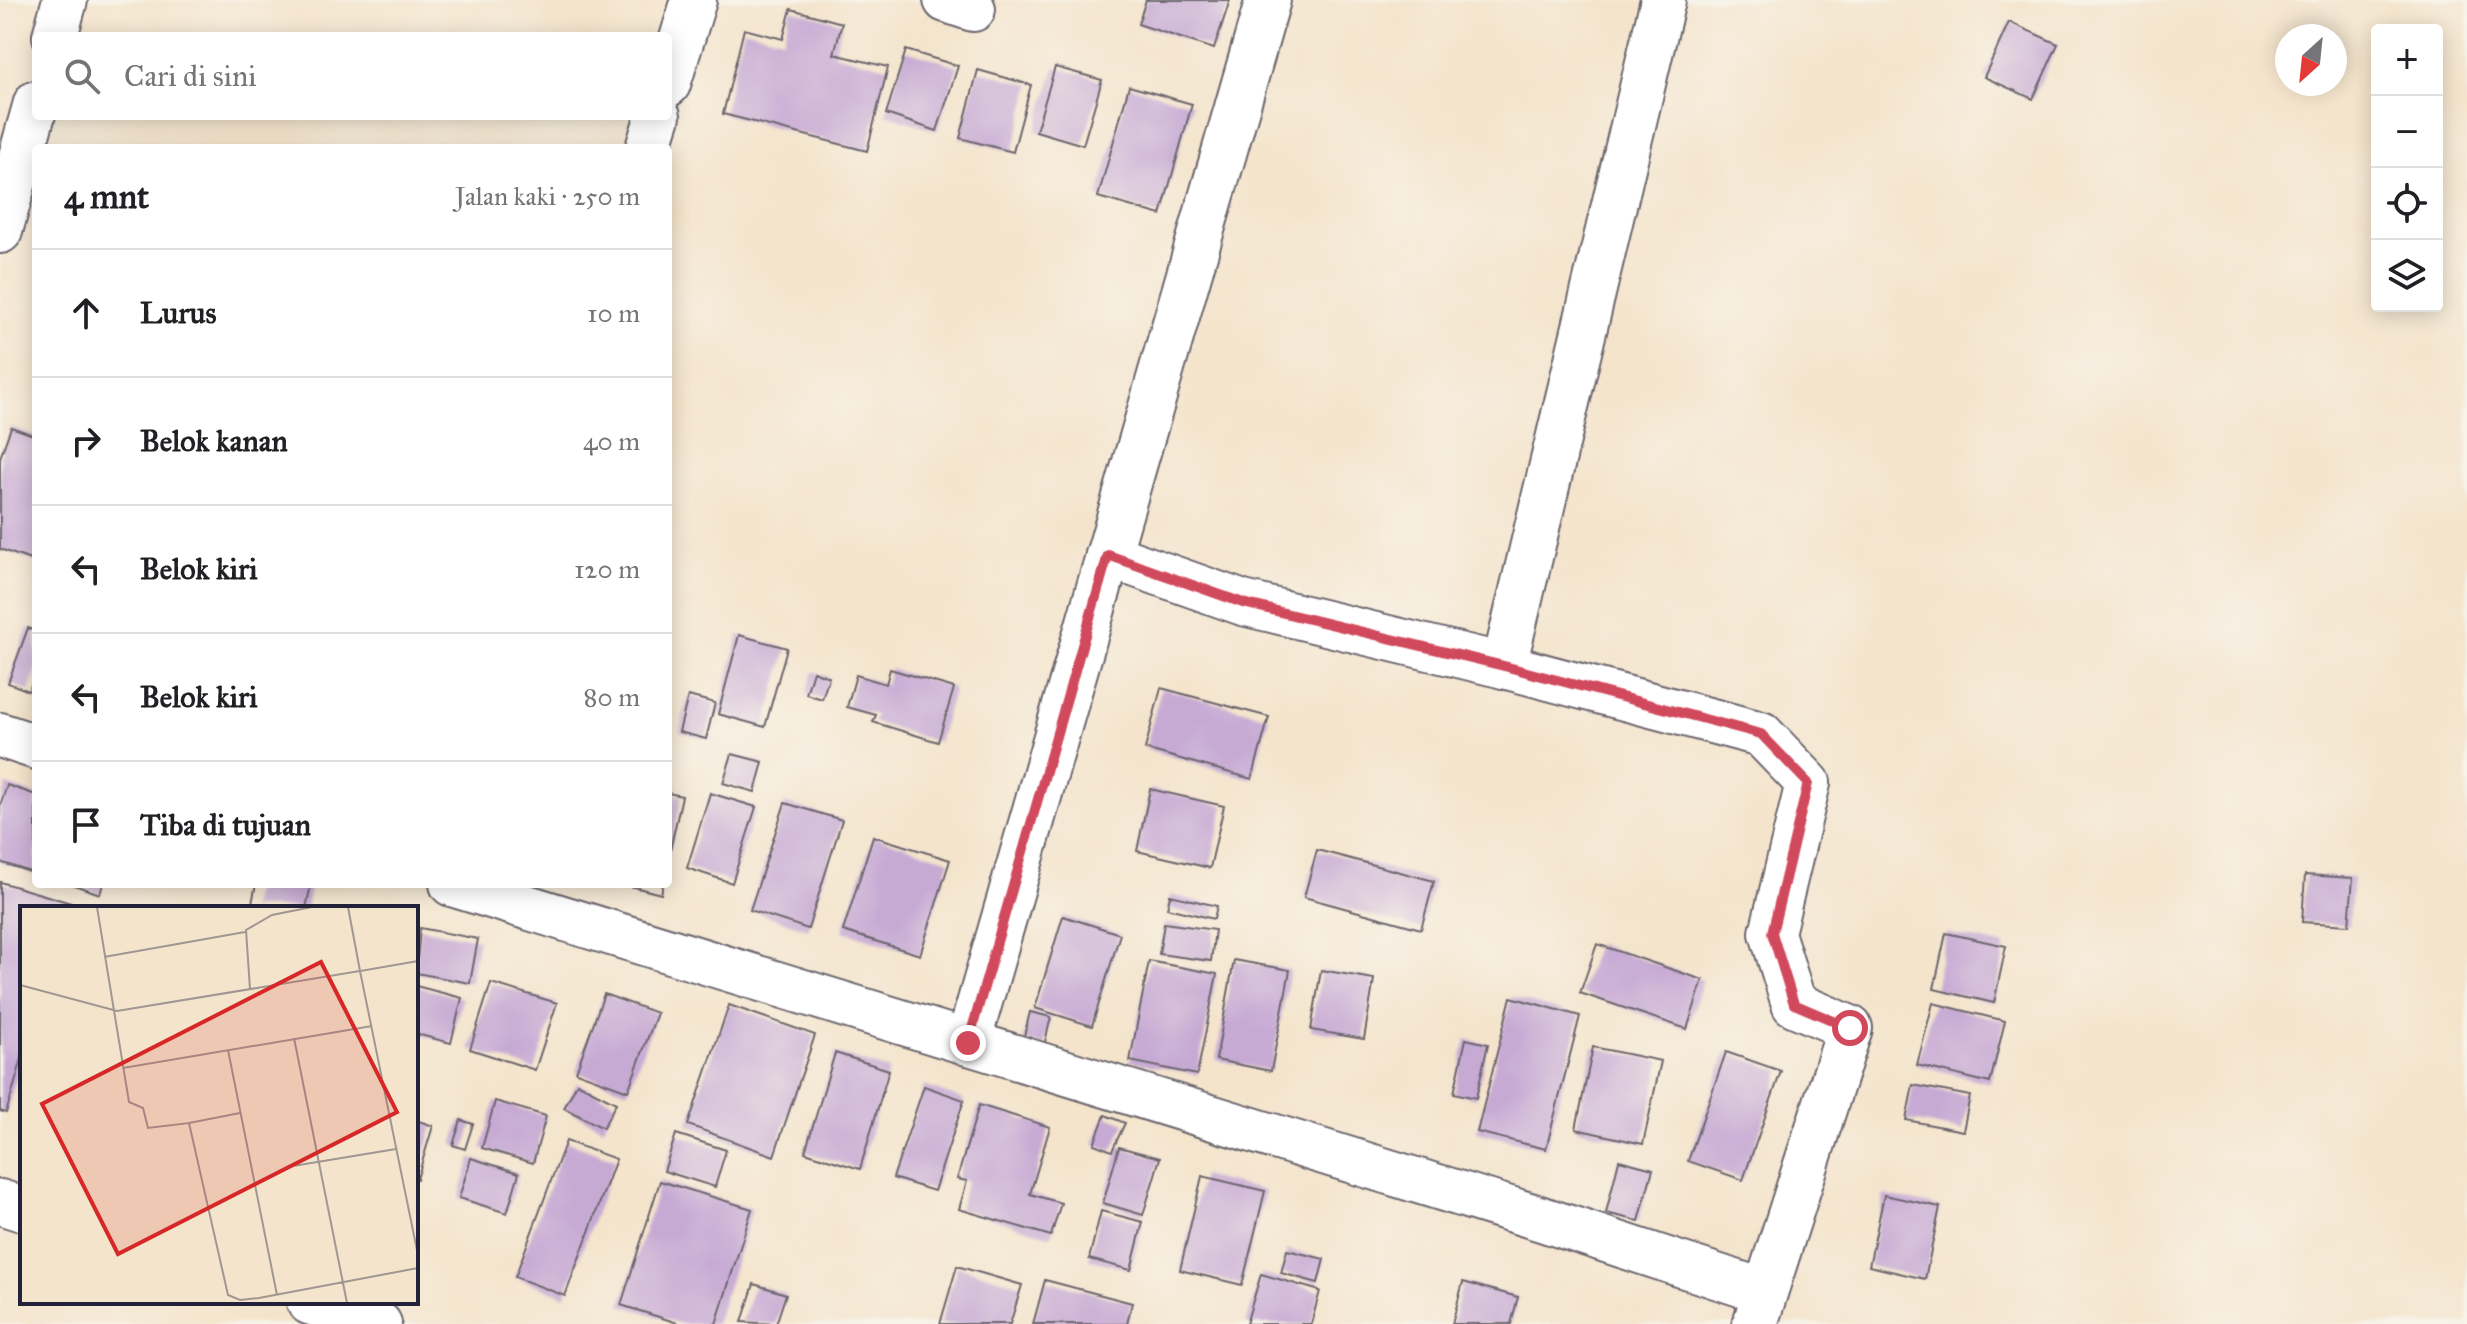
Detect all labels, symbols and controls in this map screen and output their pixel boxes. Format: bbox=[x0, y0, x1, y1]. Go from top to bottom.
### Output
north arrow bbox=[2275, 24, 2347, 96]
map controls bbox=[2371, 24, 2443, 312]
button: + bbox=[2371, 24, 2443, 96]
search box bbox=[32, 32, 672, 120]
icon: search bbox=[60, 54, 104, 98]
text: Cari di sini bbox=[124, 58, 257, 94]
button: − bbox=[2371, 96, 2443, 168]
button: locate bbox=[2371, 168, 2443, 240]
text: 4 mnt bbox=[64, 176, 149, 217]
text: Jalan kaki · 250 m bbox=[455, 180, 640, 212]
button: layers bbox=[2371, 240, 2443, 312]
icon: ahead bbox=[64, 291, 108, 335]
text: Lurus bbox=[140, 295, 216, 331]
text: 10 m bbox=[587, 297, 640, 329]
icon: right bbox=[64, 419, 108, 463]
text: Belok kanan bbox=[140, 423, 288, 459]
text: 40 m bbox=[583, 425, 640, 457]
icon: left bbox=[64, 547, 108, 591]
text: Belok kiri bbox=[140, 551, 258, 587]
text: 120 m bbox=[574, 553, 640, 585]
icon: left bbox=[64, 675, 108, 719]
text: Belok kiri bbox=[140, 679, 258, 715]
text: 80 m bbox=[584, 681, 640, 713]
icon: arrive bbox=[64, 803, 108, 847]
text: Tiba di tujuan bbox=[140, 807, 311, 843]
inset map bbox=[20, 906, 418, 1304]
route start bbox=[1832, 1010, 1868, 1046]
route end bbox=[950, 1025, 986, 1061]

